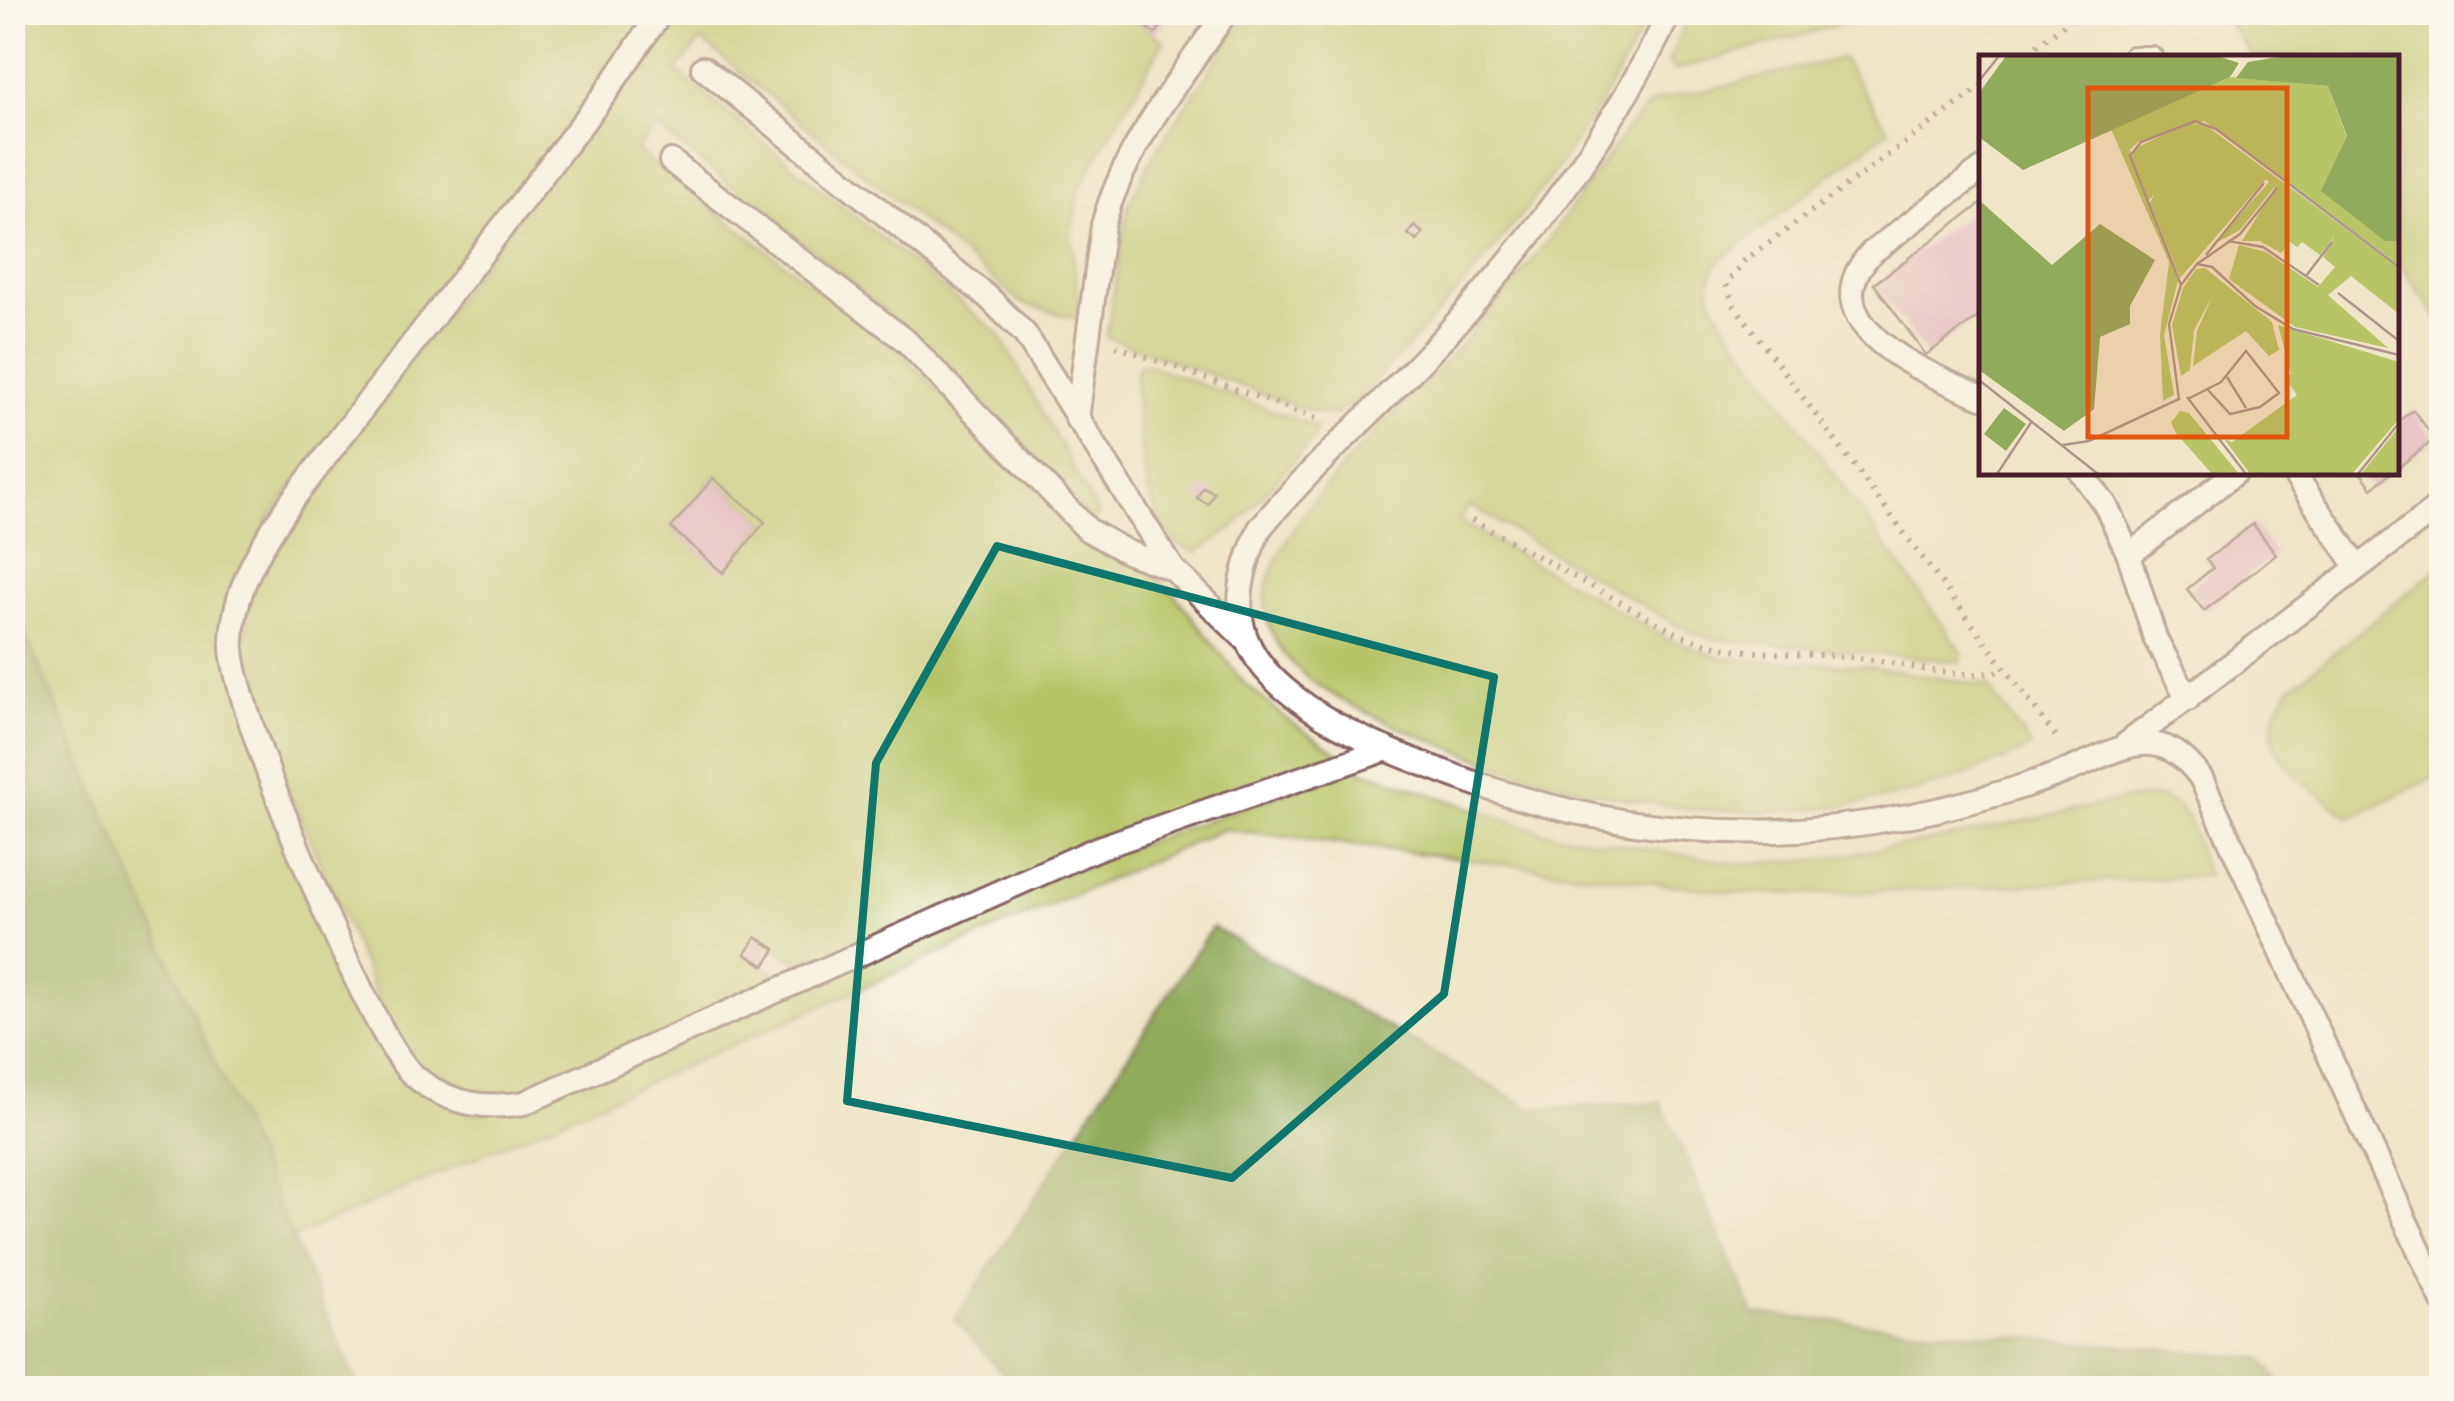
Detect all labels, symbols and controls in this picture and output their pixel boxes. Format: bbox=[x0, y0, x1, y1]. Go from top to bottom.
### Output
inset map bbox=[1979, 55, 2399, 475]

